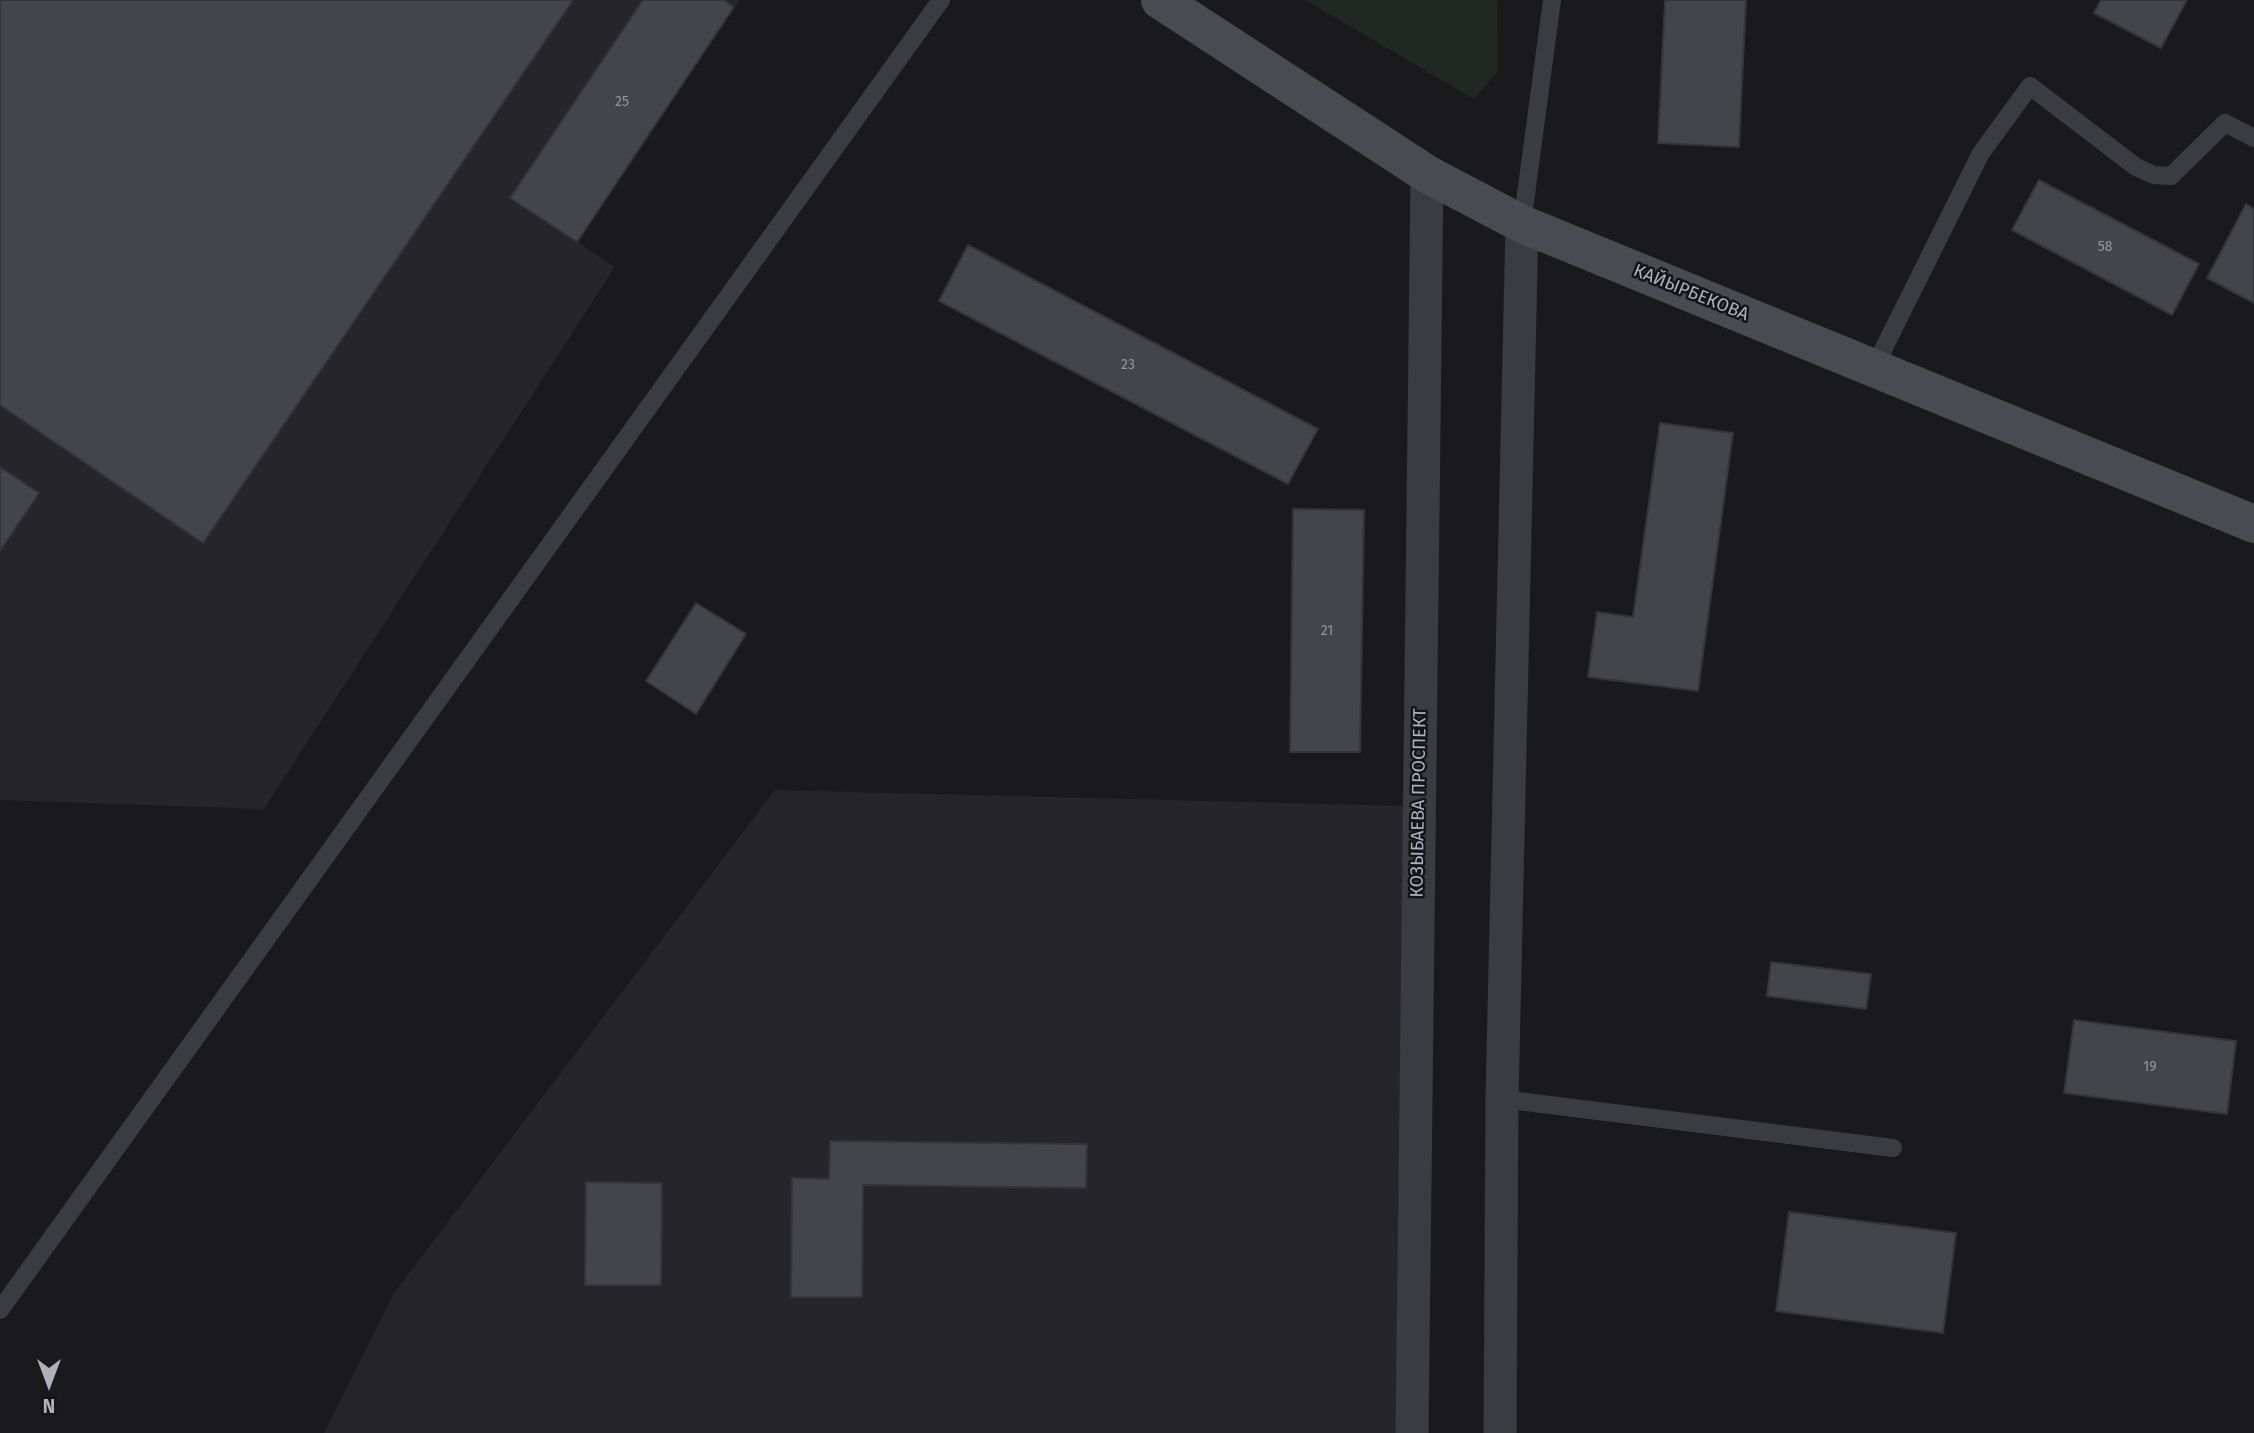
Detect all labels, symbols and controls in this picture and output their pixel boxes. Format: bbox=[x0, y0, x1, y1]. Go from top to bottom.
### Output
house number: 25 bbox=[615, 94, 629, 110]
house number: 58 bbox=[2098, 239, 2112, 255]
street label: КАЙЫРБЕКОВА bbox=[1630, 260, 1752, 326]
house number: 23 bbox=[1121, 357, 1135, 373]
house number: 21 bbox=[1321, 623, 1333, 639]
street label: КОЗЫБАЕВА ПРОСПЕКТ bbox=[1407, 708, 1431, 898]
house number: 19 bbox=[2143, 1059, 2157, 1075]
north arrow bbox=[14, 1349, 84, 1419]
text: N bbox=[43, 1394, 55, 1417]

